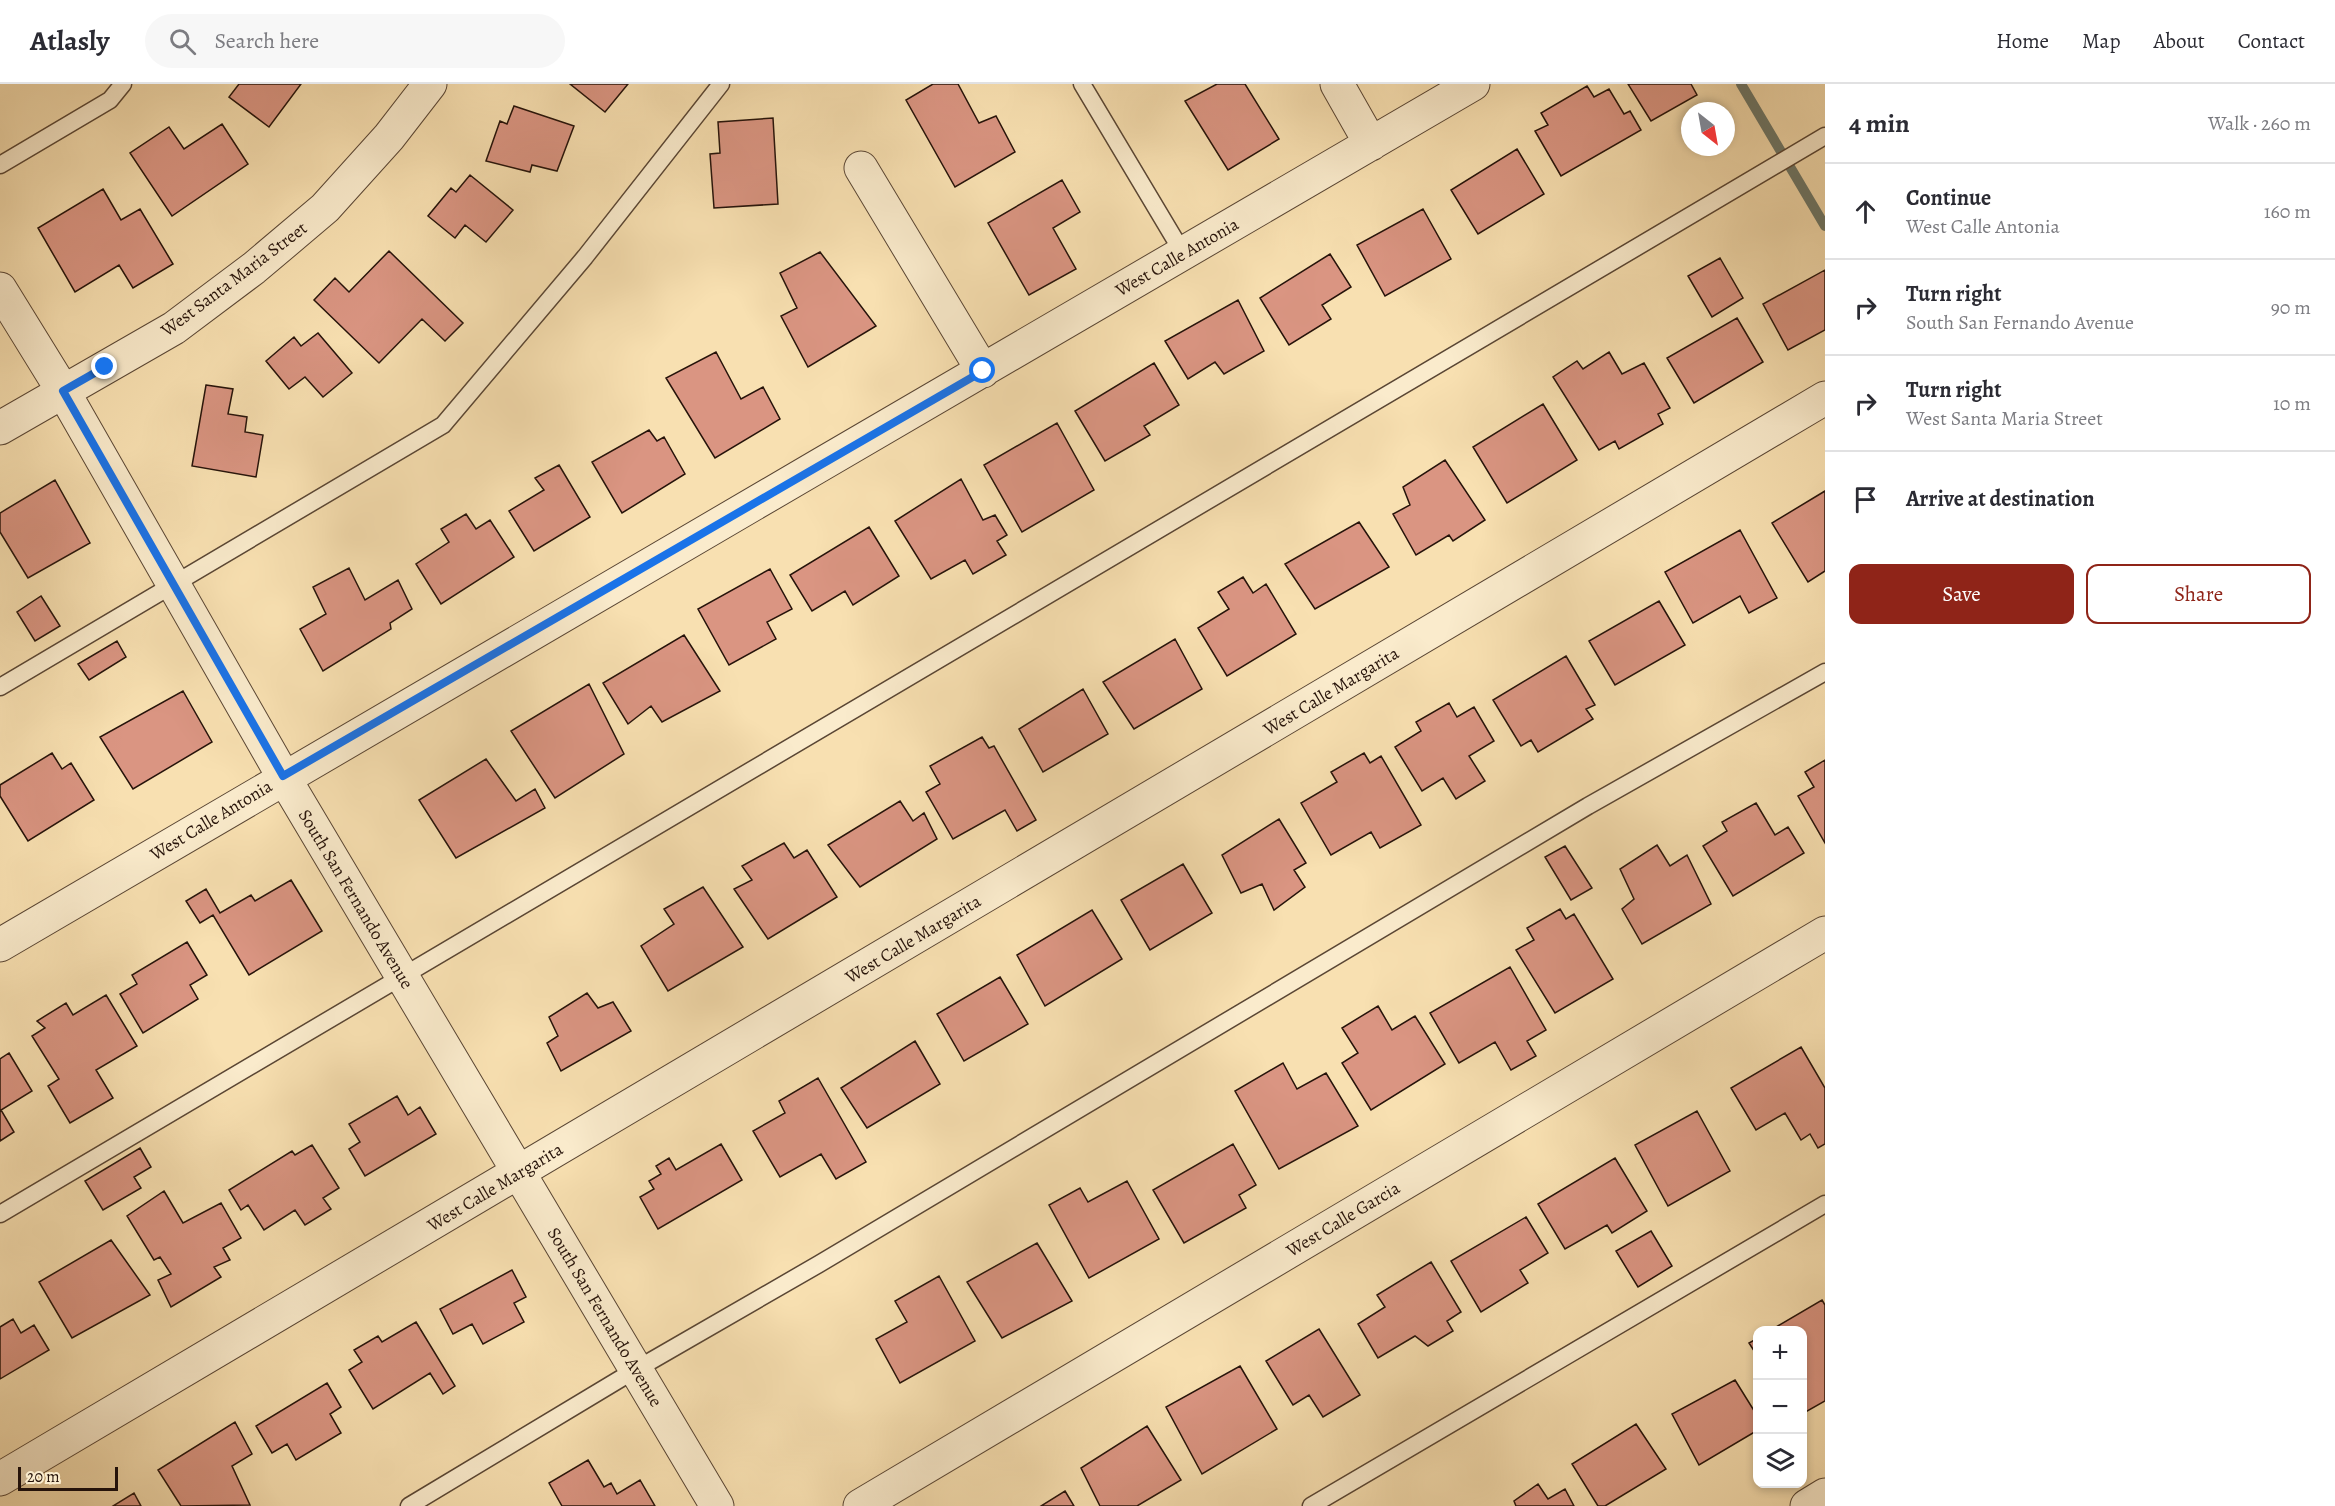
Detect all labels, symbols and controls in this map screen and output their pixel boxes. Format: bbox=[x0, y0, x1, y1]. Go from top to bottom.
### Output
search box bbox=[145, 14, 565, 68]
text: Atlasly bbox=[30, 22, 109, 60]
icon: search bbox=[166, 25, 199, 58]
text: Search here bbox=[214, 26, 319, 56]
text: Home bbox=[1996, 27, 2049, 55]
text: Map bbox=[2082, 27, 2120, 55]
text: About bbox=[2153, 27, 2205, 55]
text: Contact bbox=[2238, 27, 2305, 55]
north arrow bbox=[1681, 102, 1735, 156]
text: 4 min bbox=[1849, 106, 1910, 141]
text: Walk · 260 m bbox=[2208, 110, 2311, 137]
text: Continue bbox=[1906, 183, 1991, 213]
icon: ahead bbox=[1849, 195, 1882, 228]
text: 160 m bbox=[2264, 198, 2311, 225]
street label: West Calle Antonia bbox=[1110, 212, 1244, 303]
text: West Calle Antonia bbox=[1906, 213, 2060, 240]
street label: West Santa Maria Street bbox=[155, 216, 312, 343]
text: Turn right bbox=[1906, 279, 2002, 309]
icon: right bbox=[1849, 291, 1882, 324]
text: 90 m bbox=[2271, 294, 2311, 321]
text: South San Fernando Avenue bbox=[1906, 309, 2134, 336]
route end bbox=[91, 353, 117, 379]
route start bbox=[969, 357, 995, 383]
text: Turn right bbox=[1906, 375, 2002, 405]
icon: right bbox=[1849, 387, 1882, 420]
text: 10 m bbox=[2273, 390, 2311, 417]
text: West Santa Maria Street bbox=[1906, 405, 2103, 432]
icon: arrive bbox=[1849, 483, 1882, 516]
text: Arrive at destination bbox=[1906, 484, 2095, 514]
button: Save bbox=[1849, 564, 2074, 624]
button: Share bbox=[2086, 564, 2311, 624]
street label: West Calle Margarita bbox=[1258, 641, 1404, 741]
street label: West Calle Antonia bbox=[145, 774, 277, 866]
street label: South San Fernando Avenue bbox=[293, 805, 419, 993]
street label: West Calle Margarita bbox=[840, 889, 986, 989]
street label: West Calle Margarita bbox=[422, 1137, 568, 1237]
street label: West Calle Garcia bbox=[1281, 1175, 1405, 1263]
street label: South San Fernando Avenue bbox=[542, 1223, 668, 1411]
map controls bbox=[1753, 1326, 1807, 1488]
button: + bbox=[1753, 1326, 1807, 1380]
button: − bbox=[1753, 1380, 1807, 1434]
button: layers bbox=[1753, 1434, 1807, 1488]
scale bar bbox=[18, 1464, 118, 1492]
text: 20 m bbox=[27, 1466, 60, 1488]

